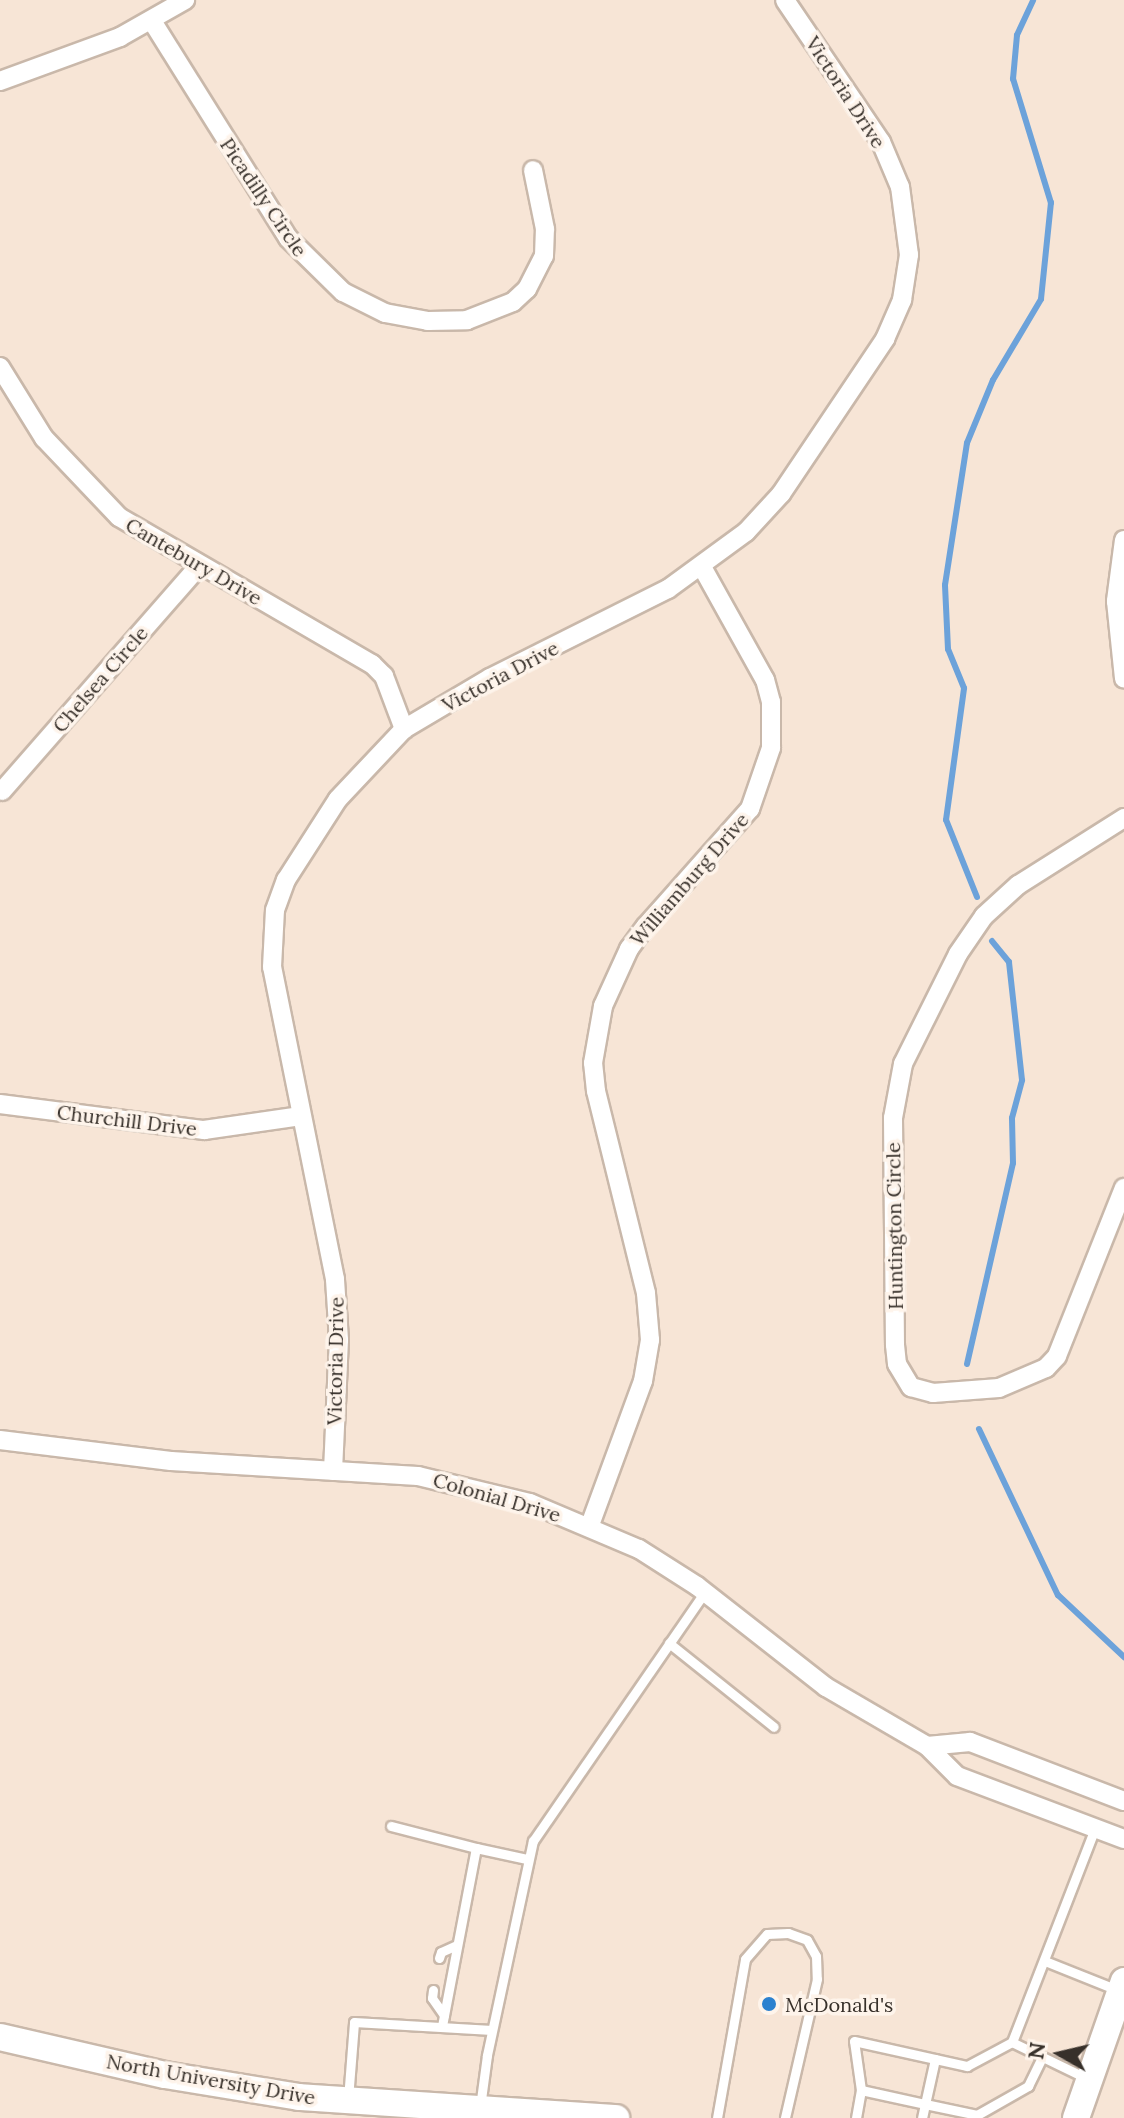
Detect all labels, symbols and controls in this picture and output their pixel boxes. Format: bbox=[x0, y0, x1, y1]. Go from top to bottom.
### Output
street label: Victoria Drive bbox=[801, 32, 891, 152]
street label: Picadilly Circle bbox=[216, 133, 312, 261]
street label: Cantebury Drive bbox=[122, 512, 266, 610]
street label: Chelsea Circle bbox=[47, 621, 153, 737]
street label: Victoria Drive bbox=[438, 635, 562, 717]
street label: Williamburg Drive bbox=[625, 808, 753, 950]
street label: Churchill Drive bbox=[56, 1100, 198, 1140]
street label: Huntington Circle bbox=[881, 1142, 907, 1310]
street label: Victoria Drive bbox=[322, 1297, 348, 1425]
street label: Colonial Drive bbox=[430, 1467, 564, 1527]
place label: McDonald's bbox=[785, 1992, 893, 2016]
marker: McDonald's bbox=[760, 1995, 778, 2013]
north arrow bbox=[1020, 2014, 1100, 2094]
text: N bbox=[1021, 2040, 1051, 2061]
street label: North University Drive bbox=[105, 2049, 317, 2109]

